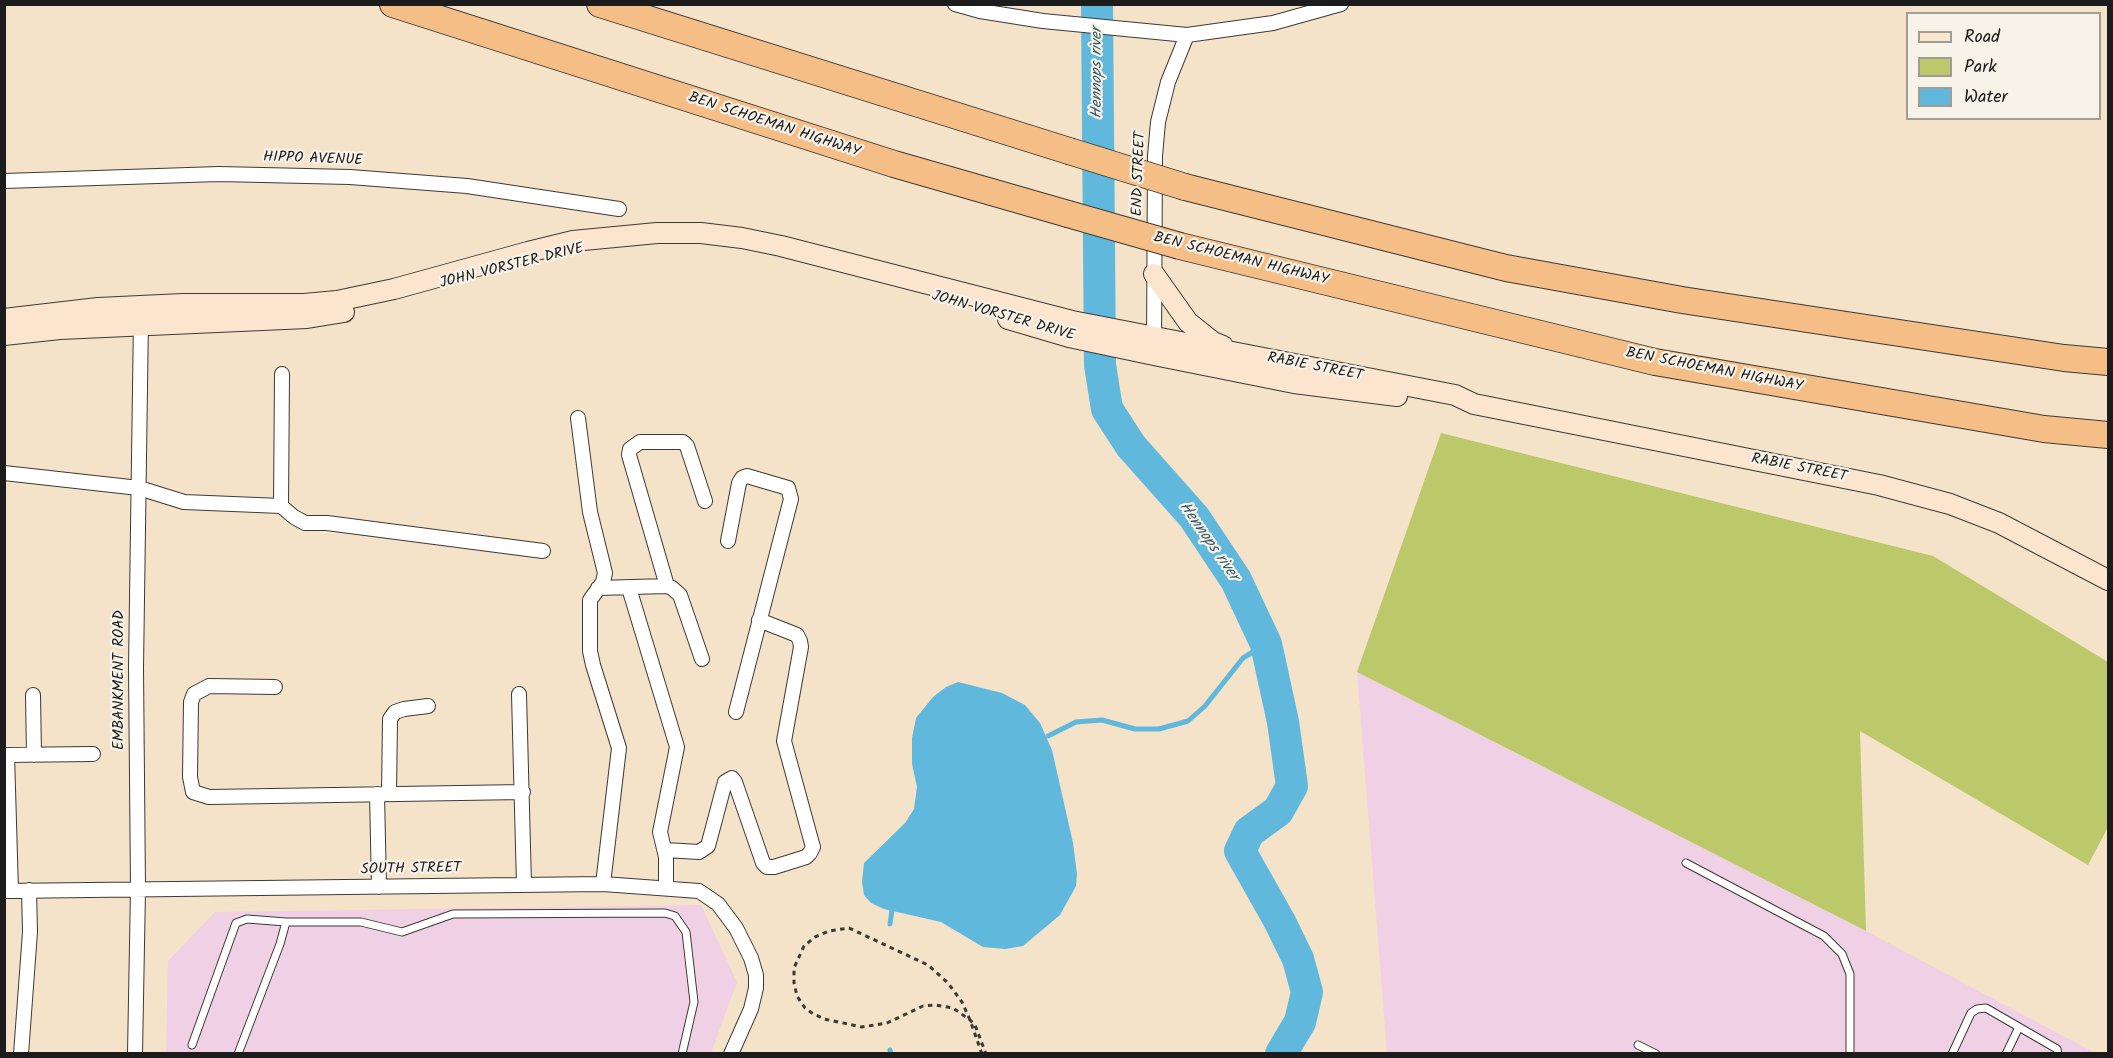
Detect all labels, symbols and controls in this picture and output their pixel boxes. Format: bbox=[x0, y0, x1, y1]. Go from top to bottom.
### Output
legend bbox=[1906, 12, 2101, 120]
text: Road bbox=[1964, 23, 2000, 52]
water label: Hennops river bbox=[1088, 27, 1108, 119]
text: Park bbox=[1964, 53, 1997, 82]
text: Water bbox=[1964, 83, 2008, 112]
street label: BEN SCHOEMAN HIGHWAY bbox=[686, 90, 862, 162]
street label: END STREET bbox=[1130, 131, 1150, 217]
street label: HIPPO AVENUE bbox=[263, 149, 363, 171]
street label: BEN SCHOEMAN HIGHWAY bbox=[1152, 229, 1330, 291]
street label: JOHN VORSTER DRIVE bbox=[438, 240, 586, 294]
street label: JOHN VORSTER DRIVE bbox=[930, 288, 1076, 346]
street label: BEN SCHOEMAN HIGHWAY bbox=[1624, 345, 1804, 397]
street label: RABIE STREET bbox=[1266, 350, 1364, 386]
street label: RABIE STREET bbox=[1750, 451, 1848, 487]
water label: Hennops river bbox=[1174, 499, 1242, 585]
street label: EMBANKMENT ROAD bbox=[111, 610, 129, 750]
street label: SOUTH STREET bbox=[361, 860, 461, 880]

